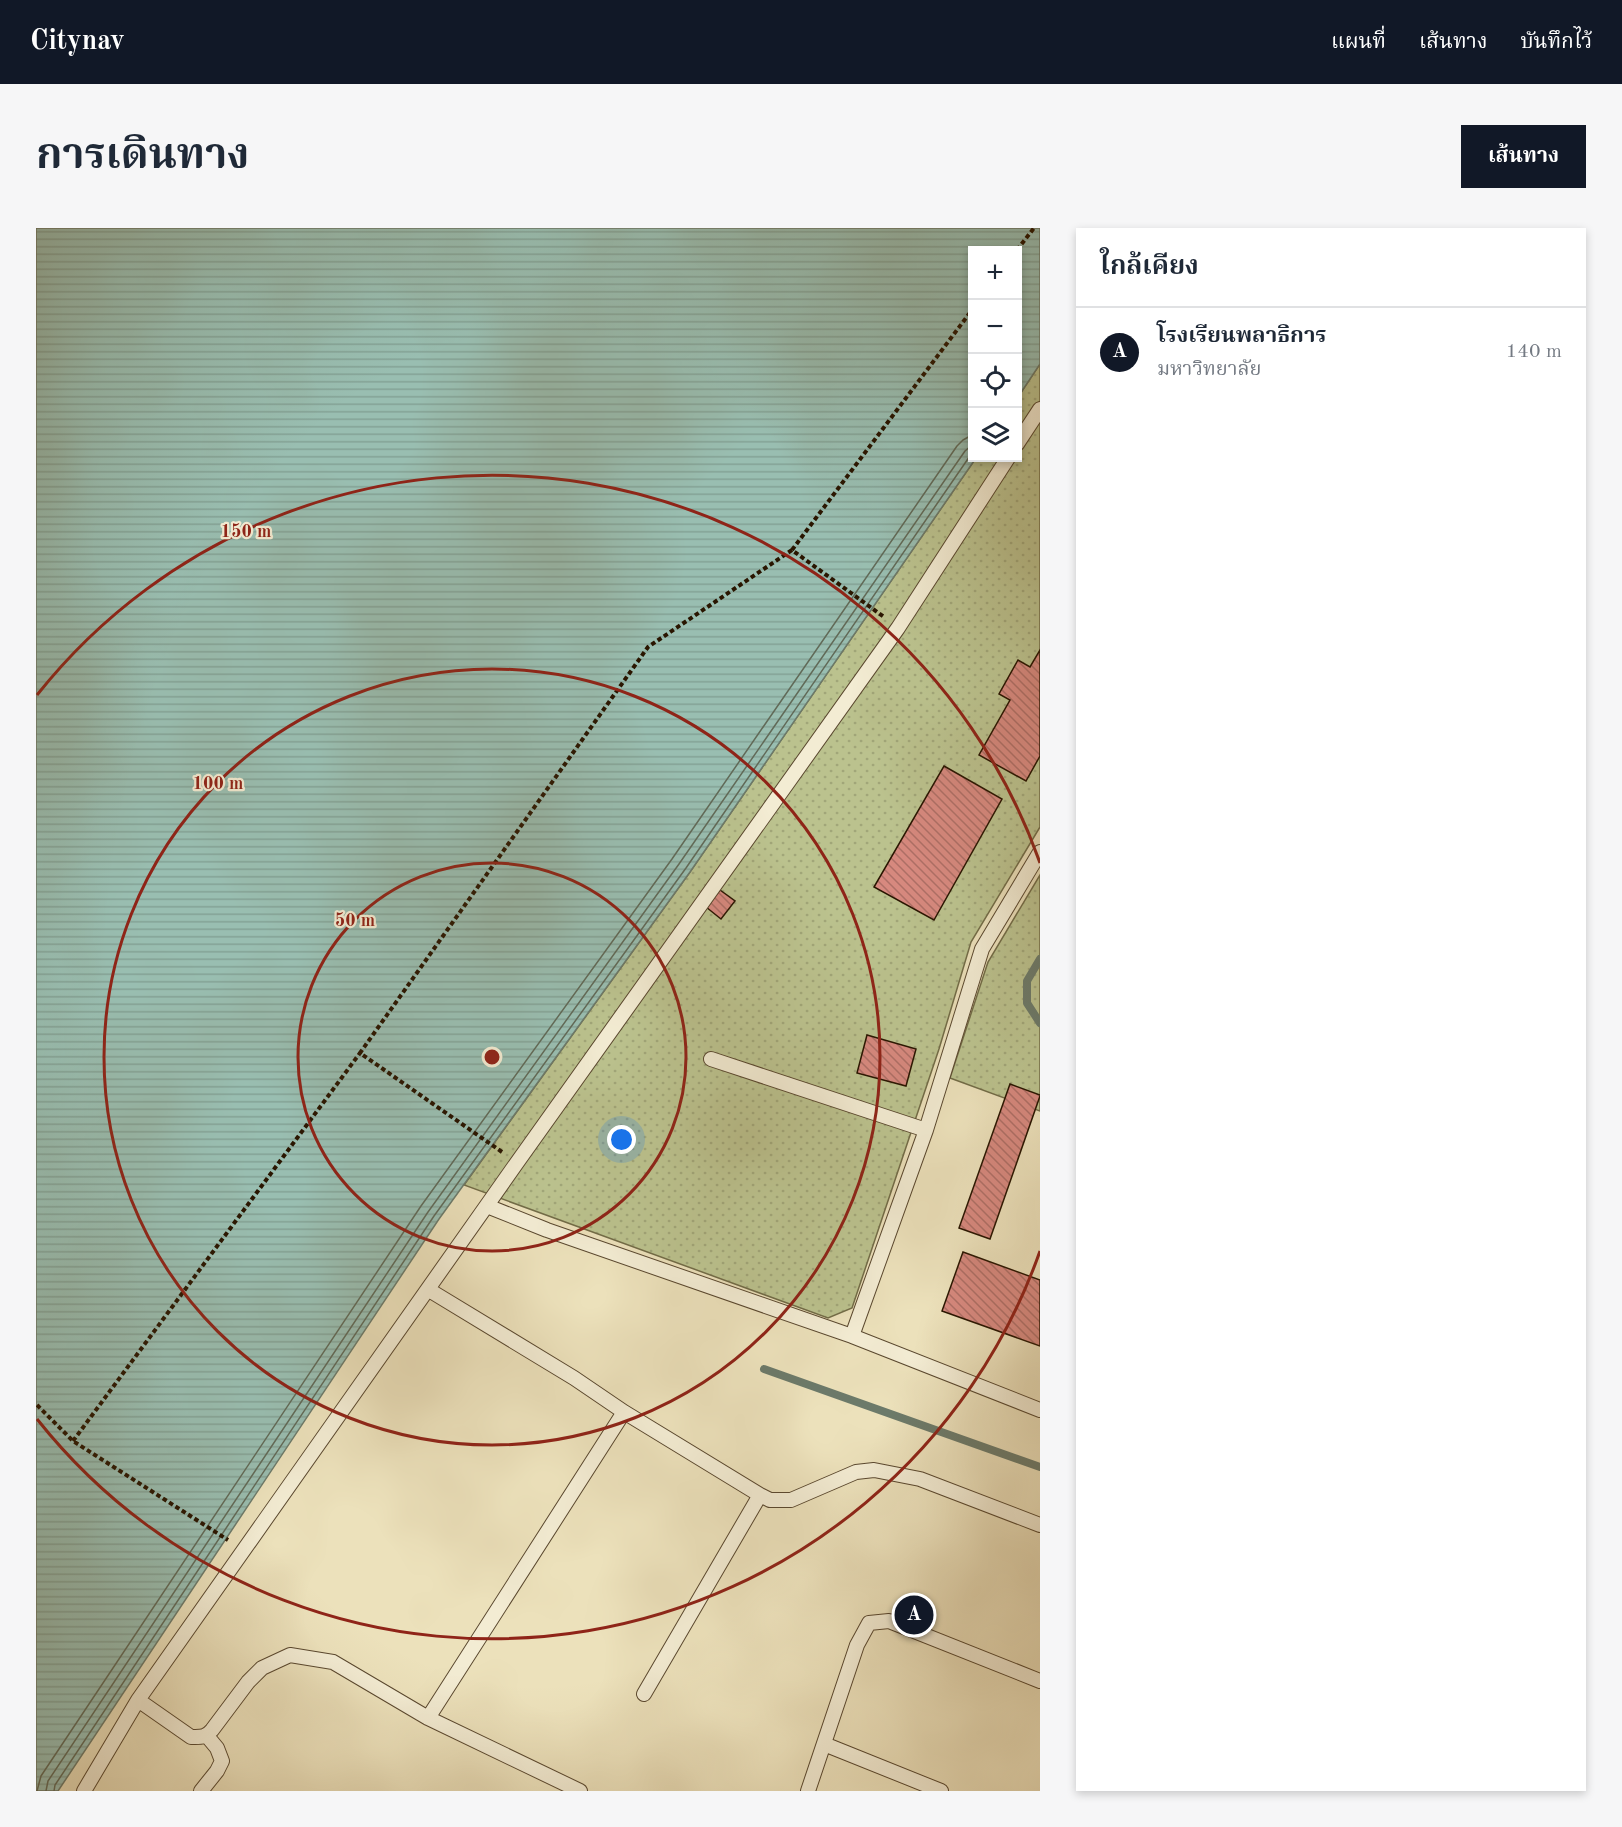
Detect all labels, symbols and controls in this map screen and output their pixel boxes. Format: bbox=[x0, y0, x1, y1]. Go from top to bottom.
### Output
text: Citynav bbox=[30, 28, 125, 56]
text: แผนที่ bbox=[1331, 32, 1386, 53]
text: เส้นทาง bbox=[1419, 32, 1487, 53]
text: บันทึกไว้ bbox=[1520, 32, 1592, 53]
button: เส้นทาง bbox=[1461, 125, 1586, 188]
text: การเดินทาง bbox=[36, 136, 249, 178]
map controls bbox=[968, 246, 1022, 462]
button: + bbox=[968, 246, 1022, 300]
text: ใกล้เคียง bbox=[1100, 254, 1199, 280]
button: − bbox=[968, 300, 1022, 354]
text: โรงเรียนพลาธิการ bbox=[1157, 325, 1327, 347]
text: A bbox=[1112, 342, 1127, 362]
text: 140 m bbox=[1506, 342, 1562, 362]
button: locate bbox=[968, 354, 1022, 408]
text: มหาวิทยาลัย bbox=[1157, 360, 1262, 380]
button: layers bbox=[968, 408, 1022, 462]
text: 150 m bbox=[221, 523, 271, 541]
text: 100 m bbox=[193, 775, 243, 793]
text: 50 m bbox=[335, 912, 375, 930]
centre of rings bbox=[482, 1047, 502, 1067]
your location bbox=[607, 1125, 636, 1154]
pin: A bbox=[894, 1592, 934, 1638]

